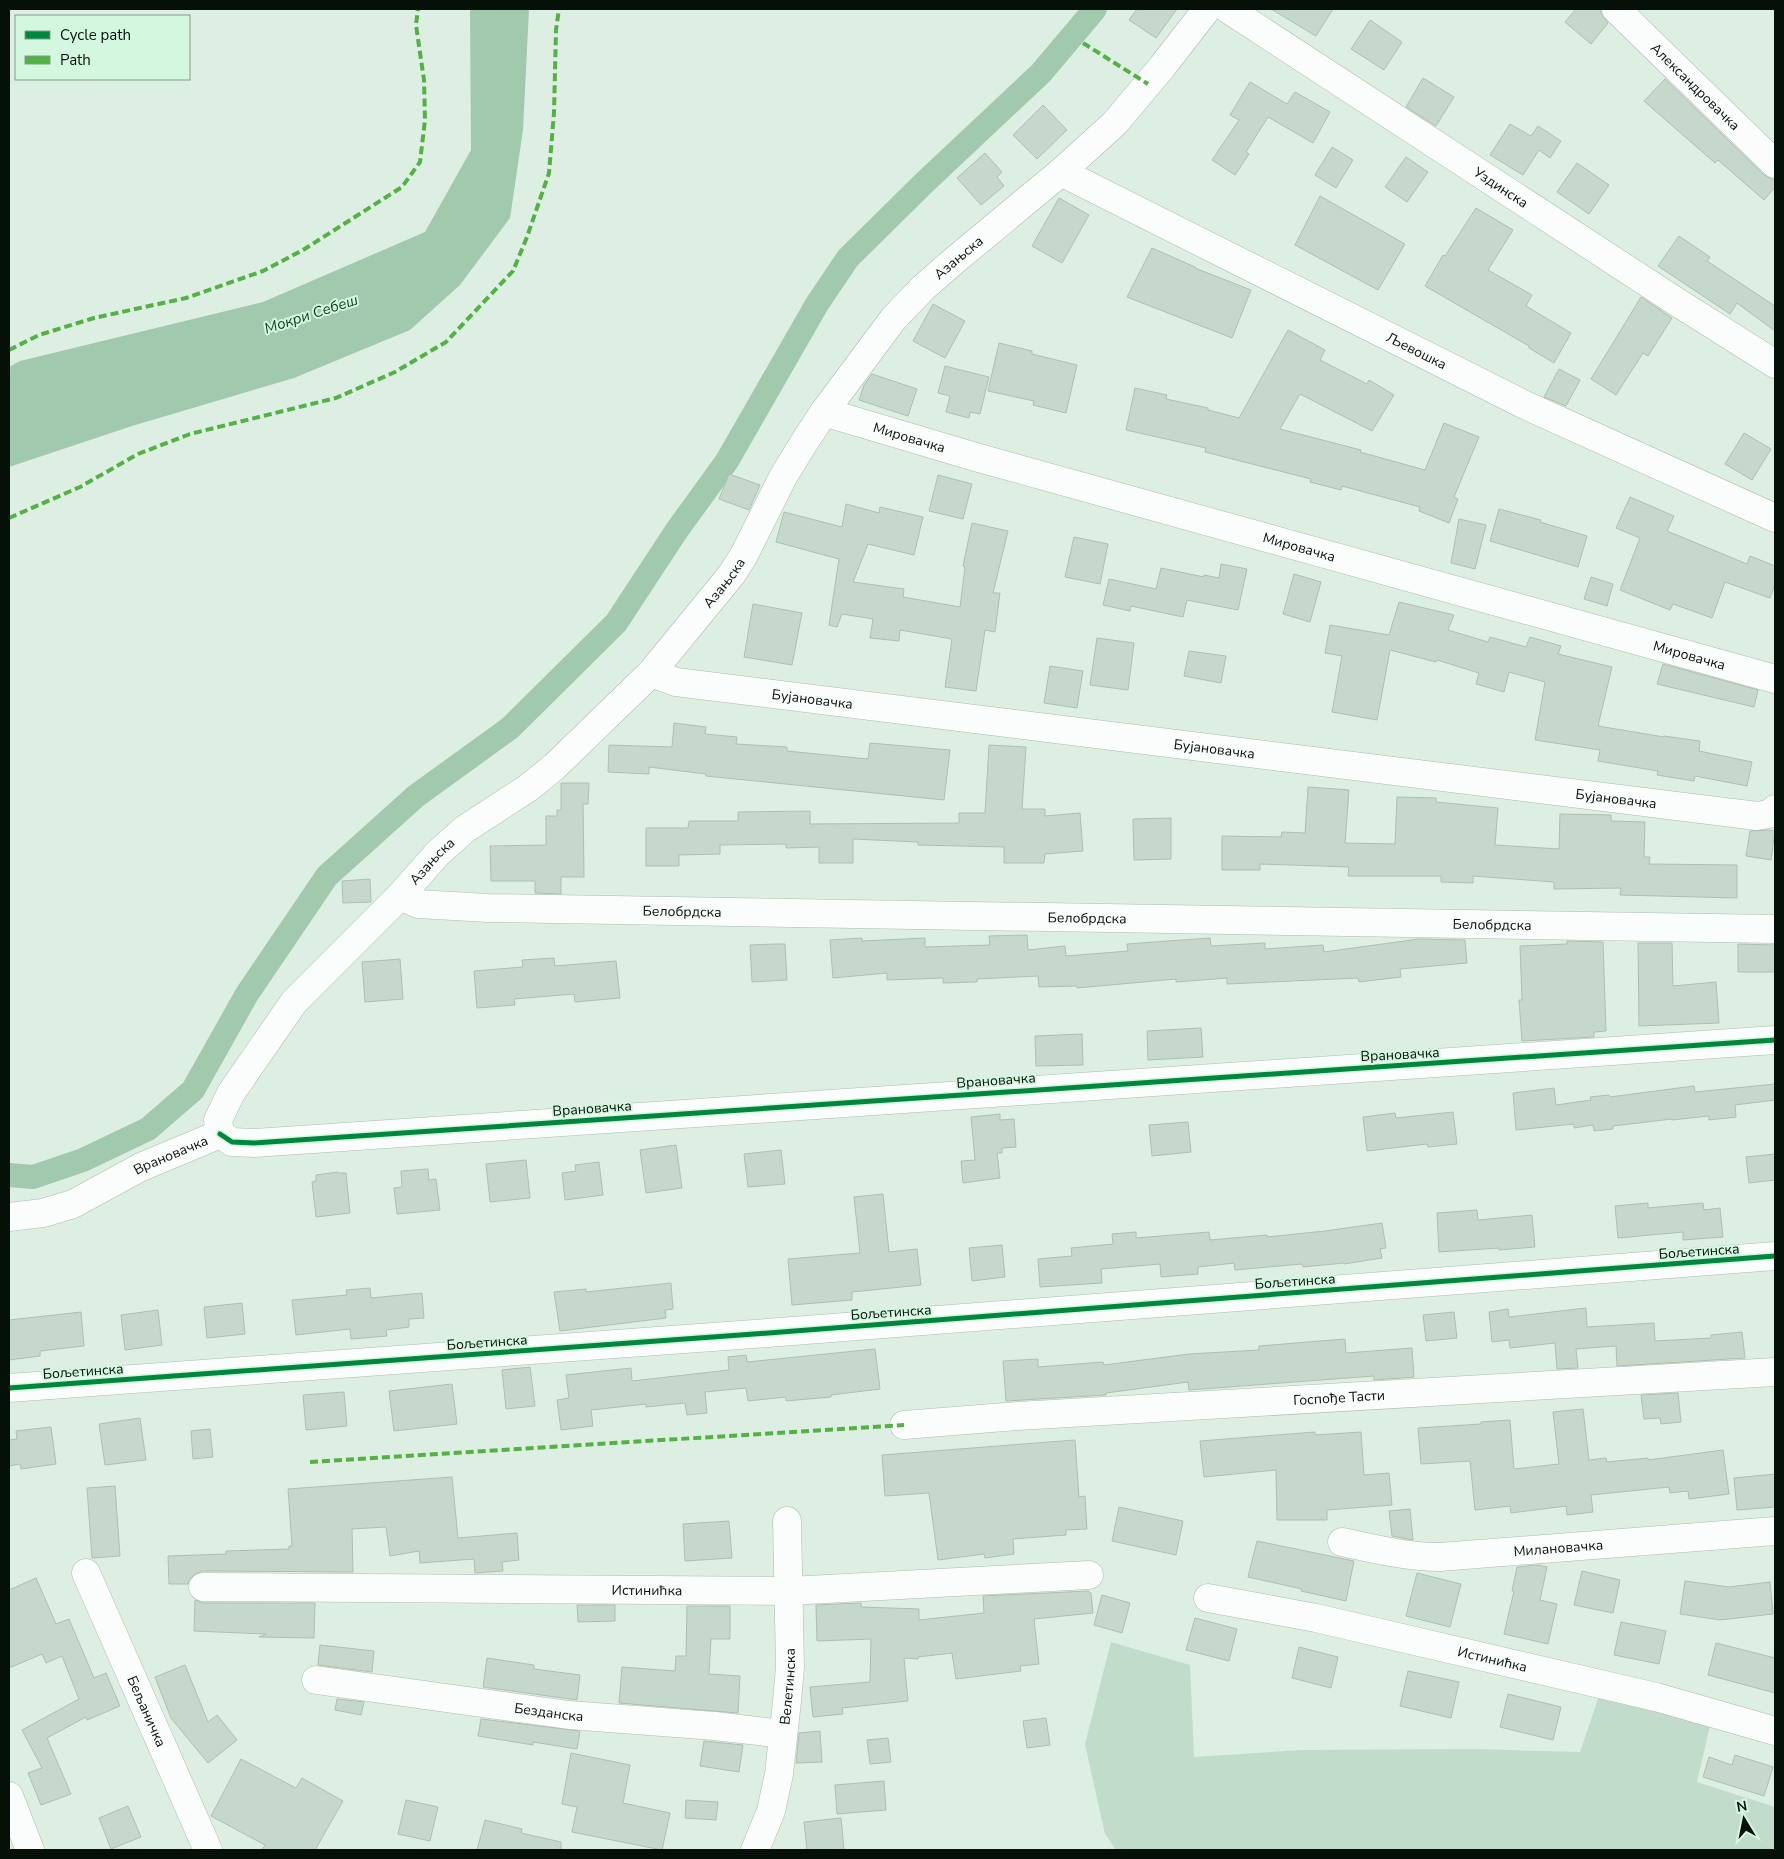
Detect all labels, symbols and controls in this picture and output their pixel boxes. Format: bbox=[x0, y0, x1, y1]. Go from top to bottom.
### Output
legend bbox=[15, 15, 190, 80]
text: Cycle path bbox=[60, 25, 131, 45]
street label: Александровачка bbox=[1646, 39, 1744, 135]
text: Path bbox=[60, 50, 91, 70]
street label: Уздинска bbox=[1469, 162, 1532, 212]
street label: Азањска bbox=[930, 232, 987, 284]
water label: Мокри Себеш bbox=[262, 289, 360, 339]
street label: Љевошка bbox=[1383, 328, 1450, 374]
street label: Мировачка bbox=[871, 418, 947, 457]
street label: Мировачка bbox=[1261, 528, 1337, 566]
street label: Азањска bbox=[699, 554, 750, 612]
street label: Мировачка bbox=[1651, 637, 1728, 675]
street label: Бујановачка bbox=[771, 685, 854, 714]
street label: Бујановачка bbox=[1173, 735, 1256, 764]
street label: Бујановачка bbox=[1575, 785, 1658, 813]
street label: Азањска bbox=[405, 833, 459, 889]
street label: Белобрдска bbox=[643, 902, 722, 922]
street label: Белобрдска bbox=[1047, 908, 1127, 928]
street label: Белобрдска bbox=[1452, 915, 1532, 935]
street label: Врановачка bbox=[1360, 1043, 1440, 1066]
street label: Врановачка bbox=[956, 1068, 1036, 1093]
street label: Врановачка bbox=[552, 1096, 632, 1121]
street label: Врановачка bbox=[130, 1131, 211, 1179]
street label: Бољетинска bbox=[1658, 1239, 1740, 1264]
street label: Бољетинска bbox=[1254, 1269, 1336, 1294]
street label: Бољетинска bbox=[850, 1300, 932, 1325]
street label: Бољетинска bbox=[446, 1330, 528, 1355]
street label: Бољетинска bbox=[42, 1359, 124, 1384]
street label: Госпође Тасти bbox=[1293, 1386, 1386, 1410]
street label: Милановачка bbox=[1513, 1535, 1604, 1561]
street label: Истинићка bbox=[612, 1581, 682, 1600]
street label: Истинићка bbox=[1456, 1642, 1529, 1677]
street label: Велетинска bbox=[775, 1648, 800, 1726]
street label: Бељаничка bbox=[122, 1673, 170, 1750]
street label: Безданска bbox=[513, 1699, 584, 1726]
north arrow bbox=[1719, 1794, 1769, 1844]
text: N bbox=[1735, 1796, 1749, 1817]

